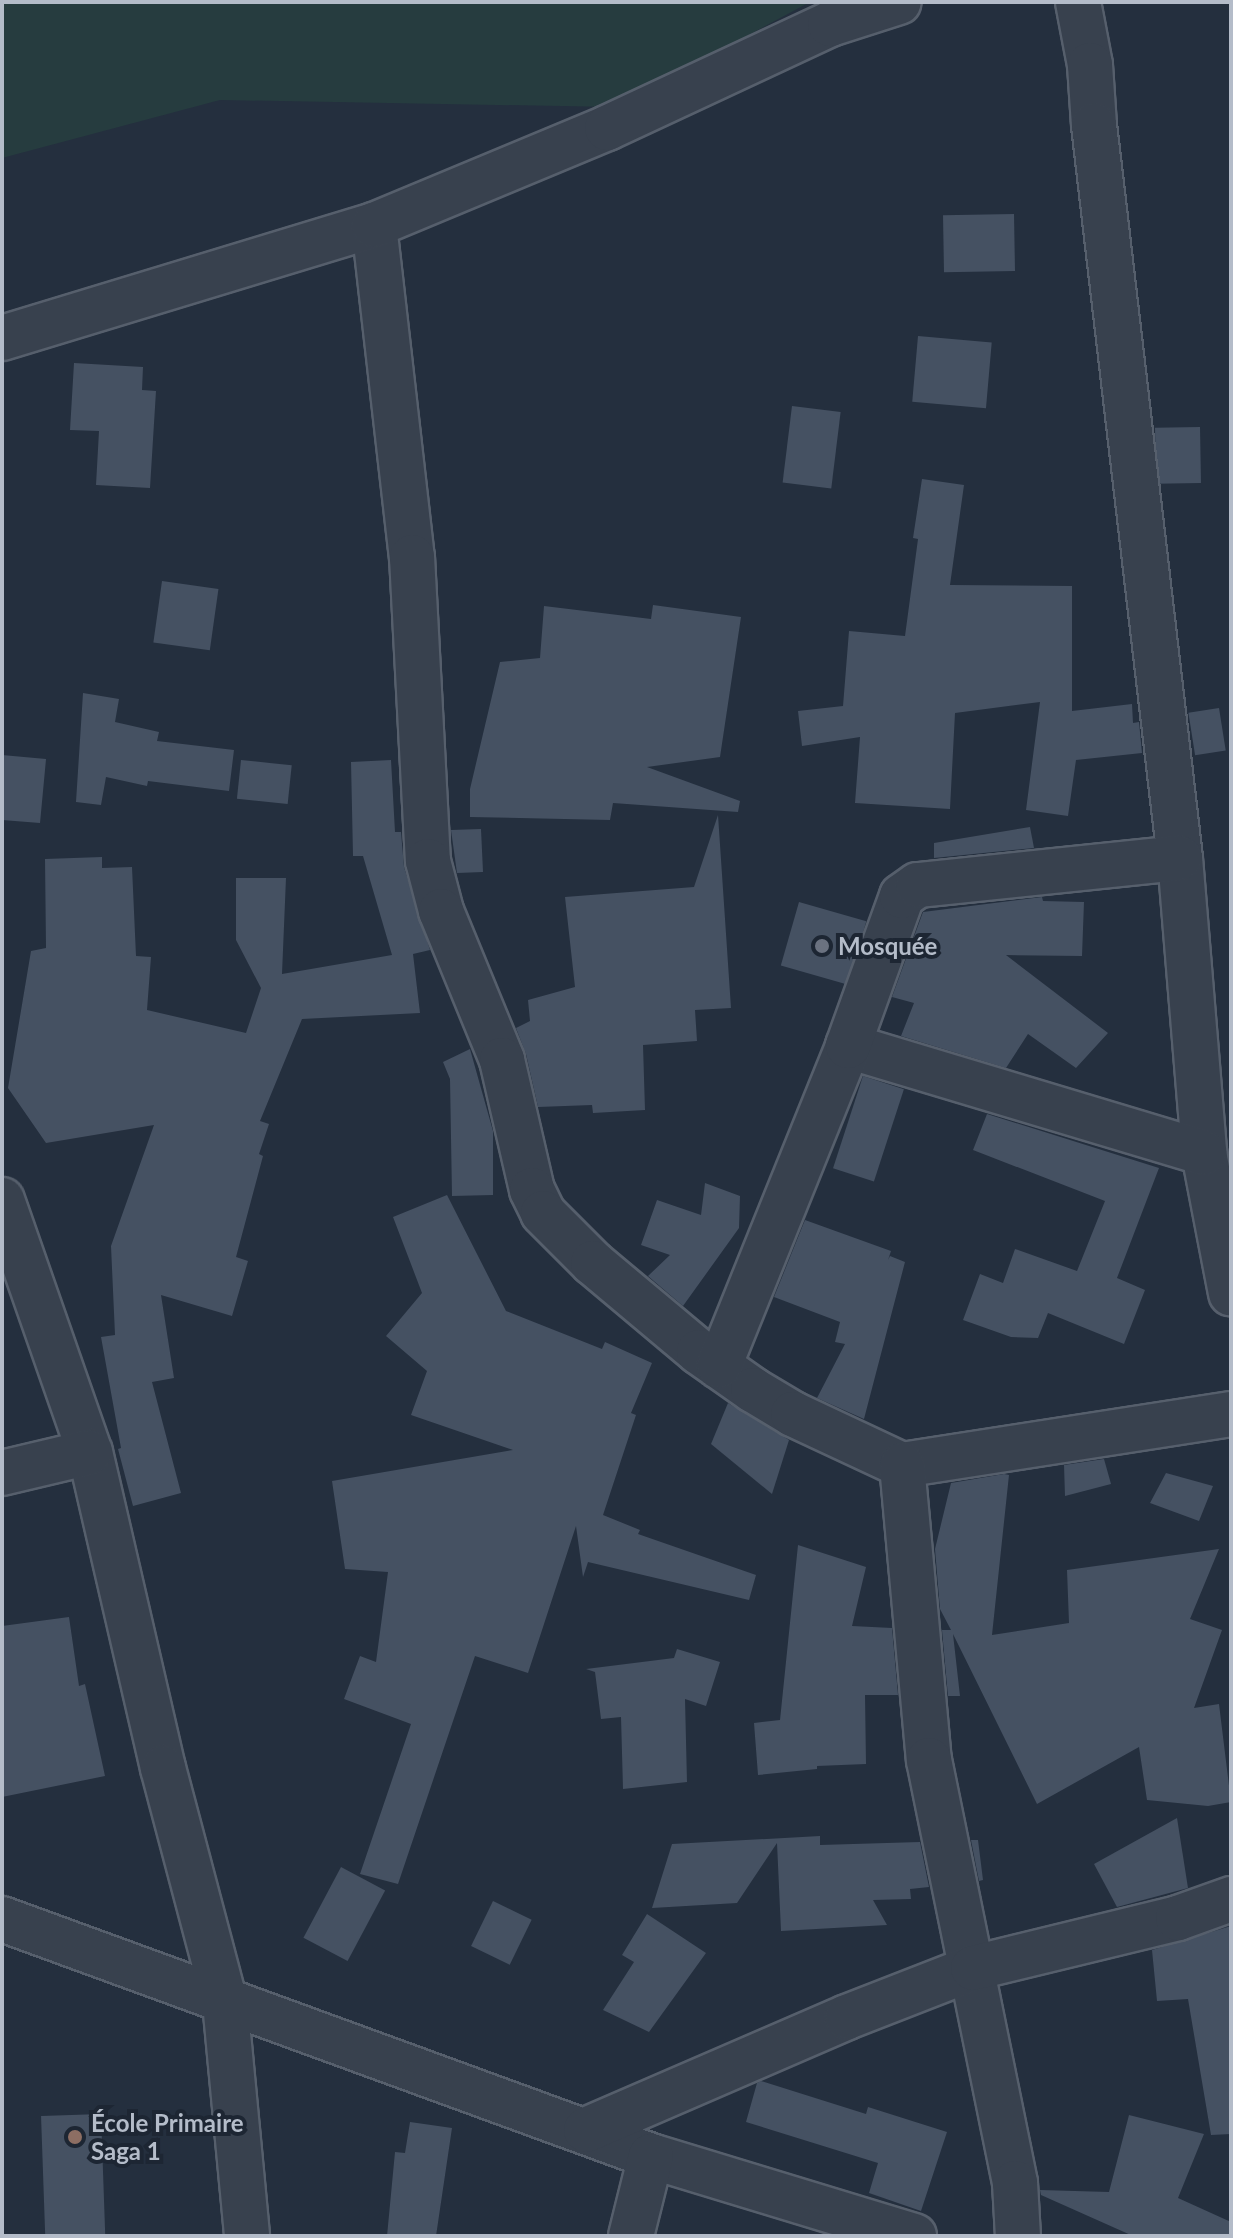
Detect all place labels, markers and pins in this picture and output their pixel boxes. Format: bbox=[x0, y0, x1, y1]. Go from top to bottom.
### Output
place label: Mosquée bbox=[838, 932, 937, 960]
marker: Mosquée bbox=[813, 937, 831, 955]
place label: École Primaire Saga 1 bbox=[91, 2109, 244, 2165]
marker: École Primaire Saga 1 bbox=[66, 2128, 84, 2146]

